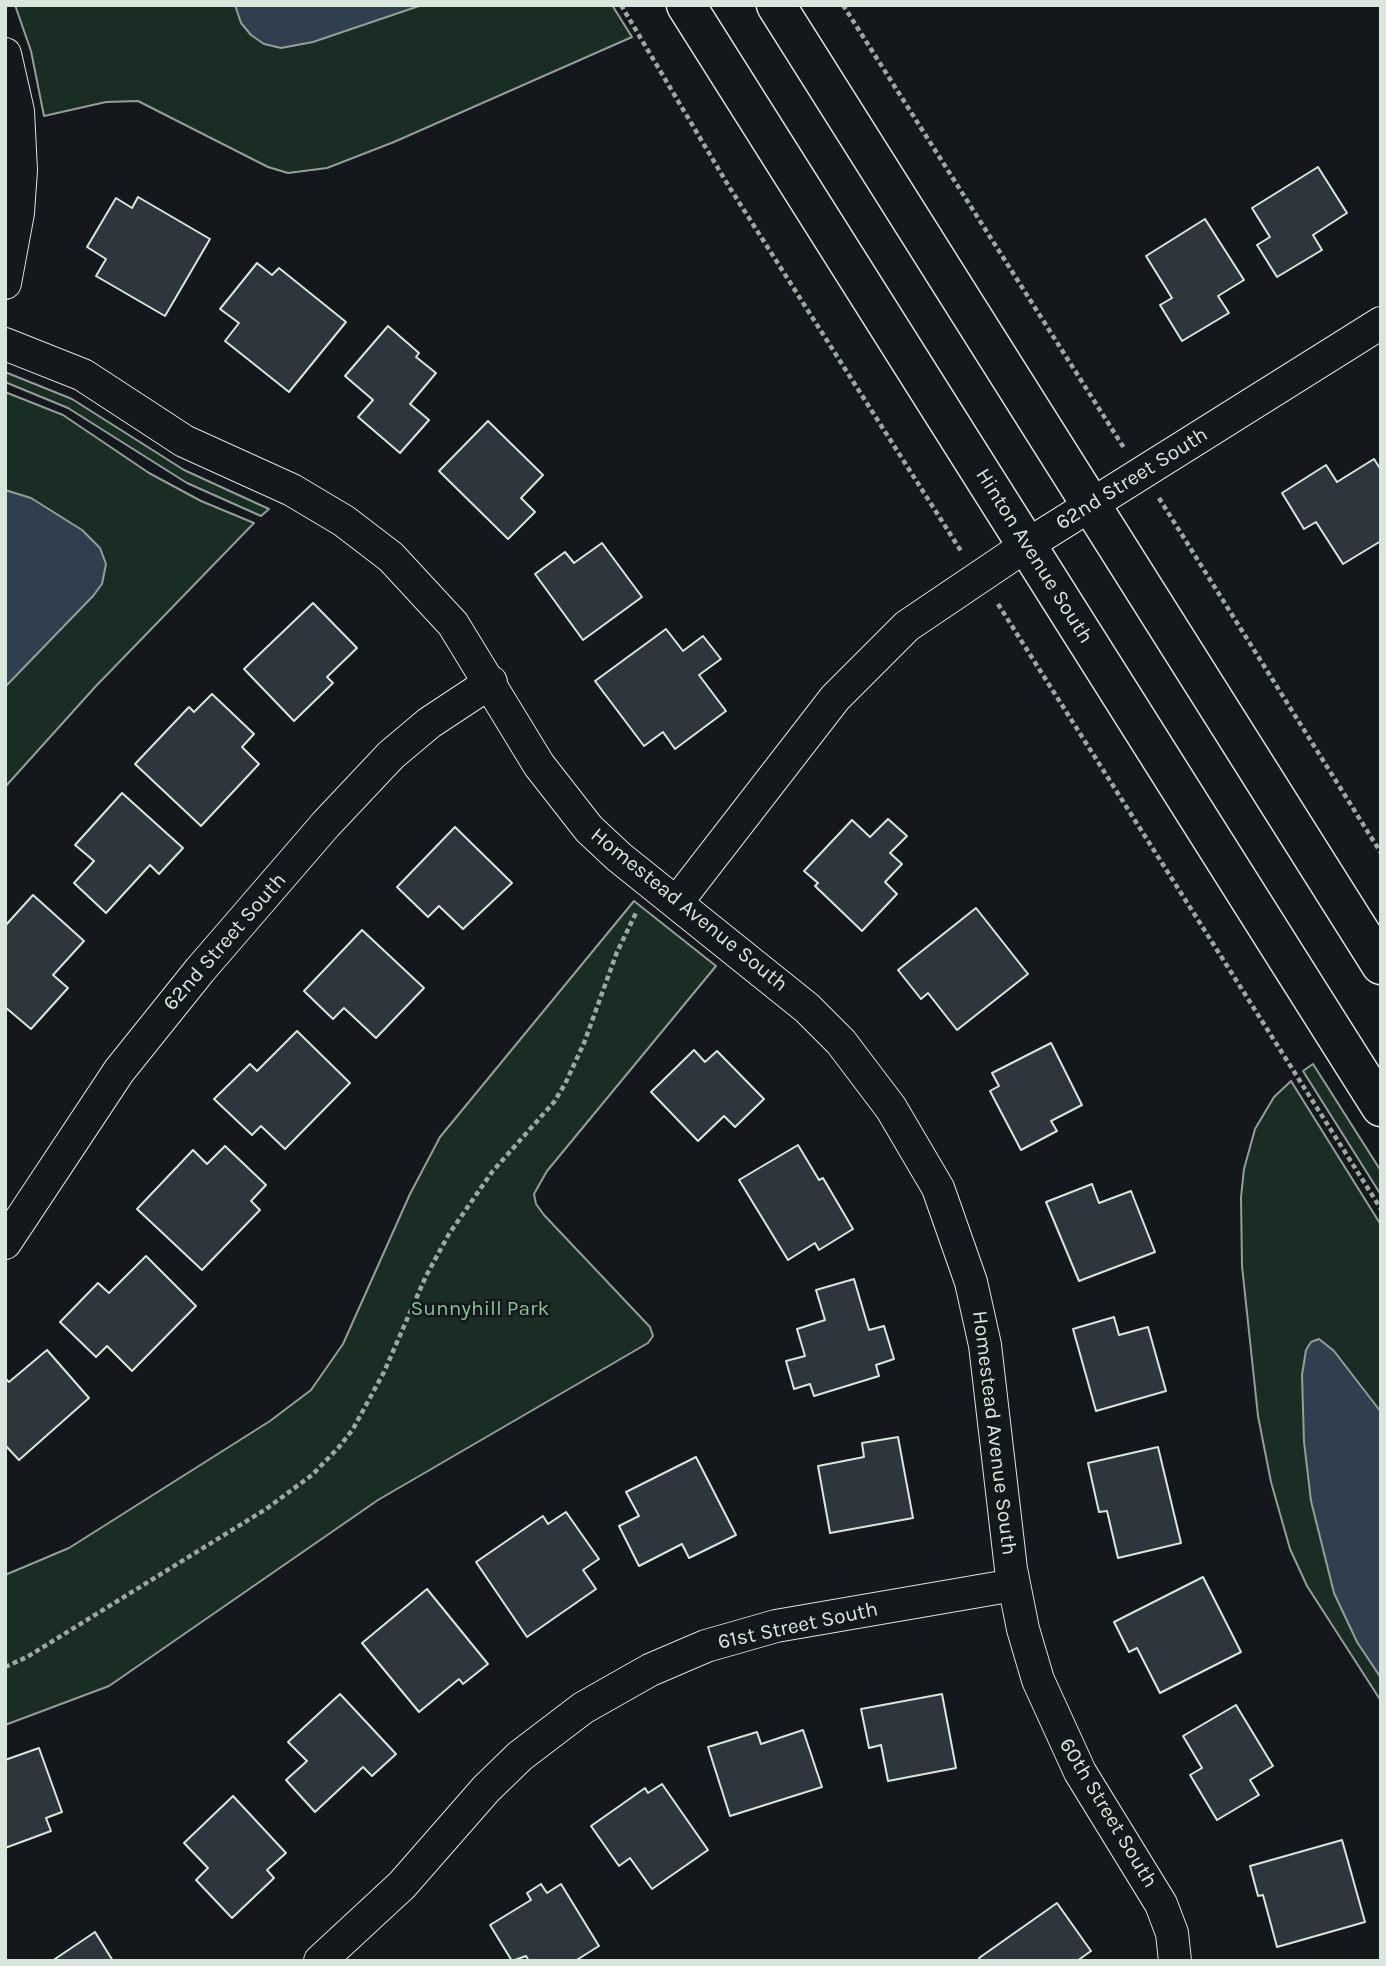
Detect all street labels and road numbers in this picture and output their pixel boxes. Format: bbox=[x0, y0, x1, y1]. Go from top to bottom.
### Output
street label: 62nd Street South bbox=[1051, 422, 1213, 536]
street label: Hinton Avenue South bbox=[970, 464, 1098, 648]
street label: Homestead Avenue South bbox=[585, 823, 793, 997]
street label: 62nd Street South bbox=[158, 868, 292, 1016]
street label: Homestead Avenue South bbox=[966, 1309, 1022, 1557]
street label: 61st Street South bbox=[716, 1597, 880, 1655]
street label: 60th Street South bbox=[1053, 1734, 1163, 1892]

